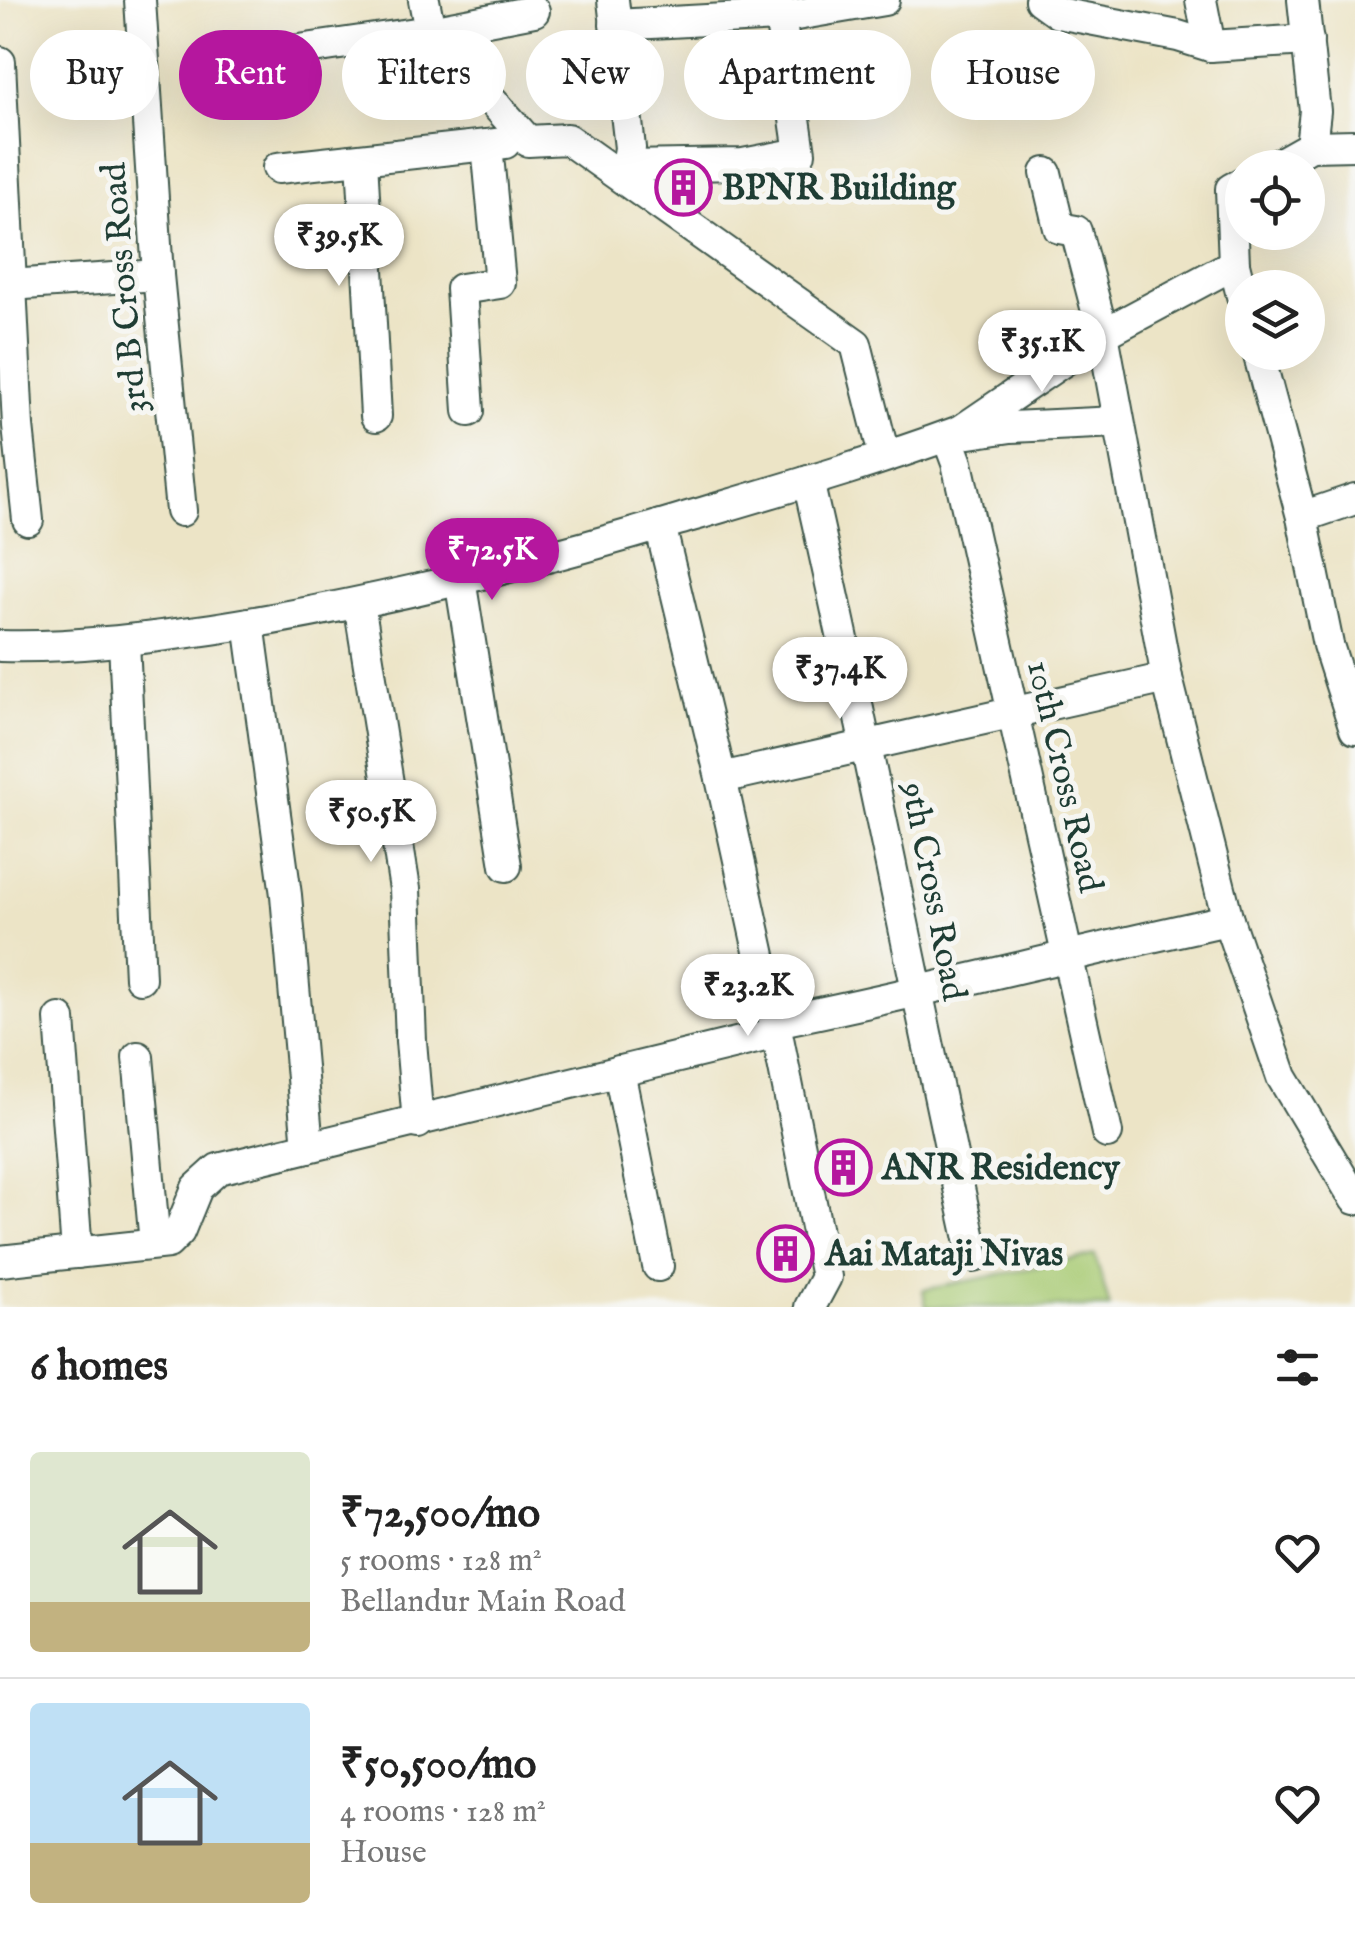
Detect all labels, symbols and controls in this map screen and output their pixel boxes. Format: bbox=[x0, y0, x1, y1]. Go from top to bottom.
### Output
chip: Buy bbox=[30, 30, 159, 120]
chip: Rent bbox=[179, 30, 322, 120]
chip: Filters bbox=[342, 30, 506, 120]
chip: New bbox=[526, 30, 664, 120]
chip: Apartment bbox=[684, 30, 911, 120]
chip: House bbox=[931, 30, 1095, 120]
map controls bbox=[1225, 150, 1325, 370]
button: locate bbox=[1225, 150, 1325, 250]
building icon: BPNR Building bbox=[653, 157, 713, 217]
street label: 3rd B Cross Road bbox=[92, 160, 159, 415]
place label: BPNR Building bbox=[722, 167, 956, 212]
pin: ₹39.5K bbox=[258, 204, 420, 289]
text: ₹39.5K bbox=[296, 216, 382, 257]
button: layers bbox=[1225, 270, 1325, 370]
pin: ₹35.1K bbox=[961, 310, 1123, 395]
text: ₹35.1K bbox=[1000, 322, 1084, 363]
pin: ₹72.5K bbox=[411, 518, 573, 603]
text: ₹72.5K bbox=[447, 530, 537, 571]
pin: ₹37.4K bbox=[759, 637, 921, 722]
text: ₹37.4K bbox=[794, 649, 886, 690]
street label: 10th Cross Road bbox=[1015, 656, 1112, 897]
street label: 9th Cross Road bbox=[889, 777, 976, 1005]
pin: ₹50.5K bbox=[290, 780, 452, 865]
text: ₹50.5K bbox=[327, 792, 415, 833]
pin: ₹23.2K bbox=[667, 954, 829, 1039]
text: ₹23.2K bbox=[703, 966, 793, 1007]
building icon: ANR Residency bbox=[813, 1137, 873, 1197]
place label: ANR Residency bbox=[880, 1147, 1120, 1192]
building icon: Aai Mataji Nivas bbox=[756, 1223, 816, 1283]
place label: Aai Mataji Nivas bbox=[823, 1233, 1063, 1278]
icon: filters bbox=[1270, 1340, 1325, 1395]
text: 6 homes bbox=[30, 1341, 168, 1394]
text: ₹72,500/mo bbox=[340, 1488, 540, 1541]
icon: home bbox=[110, 1492, 230, 1612]
icon: heart bbox=[1270, 1525, 1325, 1580]
text: 5 rooms · 128 m² bbox=[340, 1541, 542, 1582]
text: Bellandur Main Road bbox=[340, 1582, 626, 1623]
text: ₹50,500/mo bbox=[340, 1739, 536, 1792]
icon: home bbox=[110, 1743, 230, 1863]
icon: heart bbox=[1270, 1776, 1325, 1831]
text: 4 rooms · 128 m² bbox=[340, 1792, 546, 1833]
text: House bbox=[340, 1833, 427, 1874]

